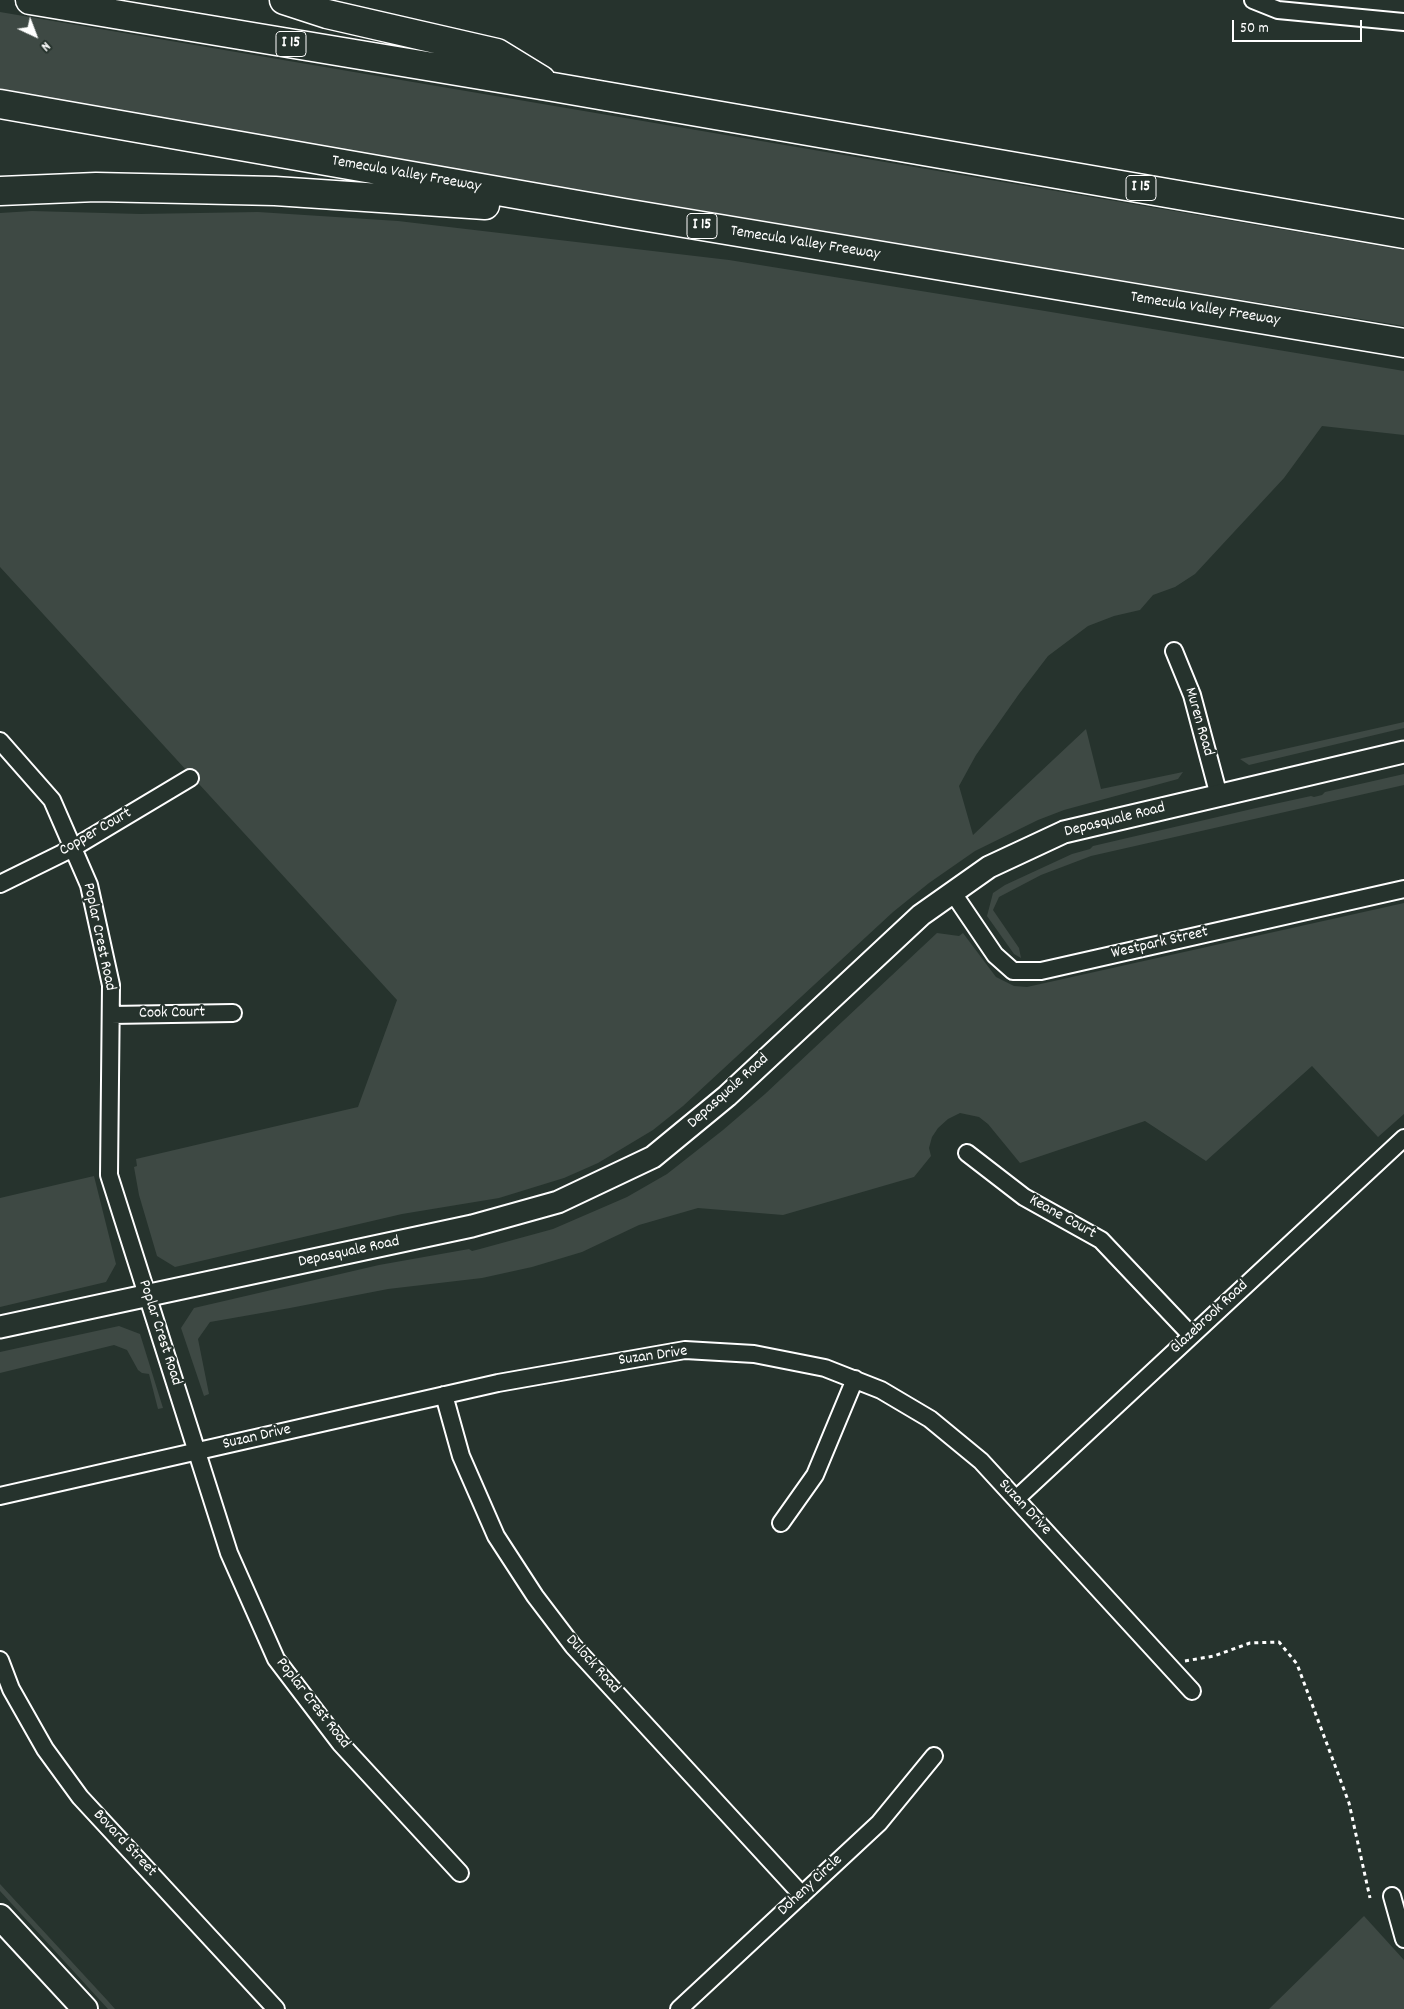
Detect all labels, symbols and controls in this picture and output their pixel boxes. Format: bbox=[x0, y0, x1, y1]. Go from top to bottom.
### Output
north arrow bbox=[10, 10, 60, 60]
scale bar bbox=[1234, 10, 1364, 42]
text: 50 m bbox=[1240, 18, 1269, 40]
road number: I 15 bbox=[276, 32, 306, 56]
text: N bbox=[36, 36, 55, 56]
street label: Temecula Valley Freeway bbox=[330, 152, 482, 198]
road number: I 15 bbox=[1126, 176, 1156, 200]
road number: I 15 bbox=[687, 214, 717, 238]
street label: Temecula Valley Freeway bbox=[729, 223, 881, 265]
street label: Temecula Valley Freeway bbox=[1129, 289, 1281, 331]
street label: Muren Road bbox=[1179, 686, 1217, 758]
street label: Depasquale Road bbox=[1063, 799, 1167, 843]
street label: Copper Court bbox=[56, 805, 136, 861]
street label: Poplar Crest Road bbox=[77, 881, 119, 993]
street label: Westpark Street bbox=[1110, 924, 1210, 964]
street label: Cook Court bbox=[139, 1004, 205, 1024]
street label: Depasquale Road bbox=[684, 1050, 774, 1134]
street label: Keane Court bbox=[1025, 1192, 1099, 1244]
street label: Depasquale Road bbox=[297, 1233, 401, 1273]
street label: Glazebrook Road bbox=[1167, 1277, 1253, 1359]
street label: Poplar Crest Road bbox=[133, 1278, 185, 1388]
street label: Suzan Drive bbox=[617, 1343, 689, 1371]
street label: Suzan Drive bbox=[221, 1421, 293, 1455]
street label: Suzan Drive bbox=[993, 1476, 1055, 1540]
street label: Dulock Road bbox=[561, 1632, 623, 1698]
street label: Poplar Crest Road bbox=[271, 1655, 353, 1753]
street label: Bovard Street bbox=[88, 1806, 160, 1882]
street label: Doheny Circle bbox=[775, 1851, 847, 1921]

